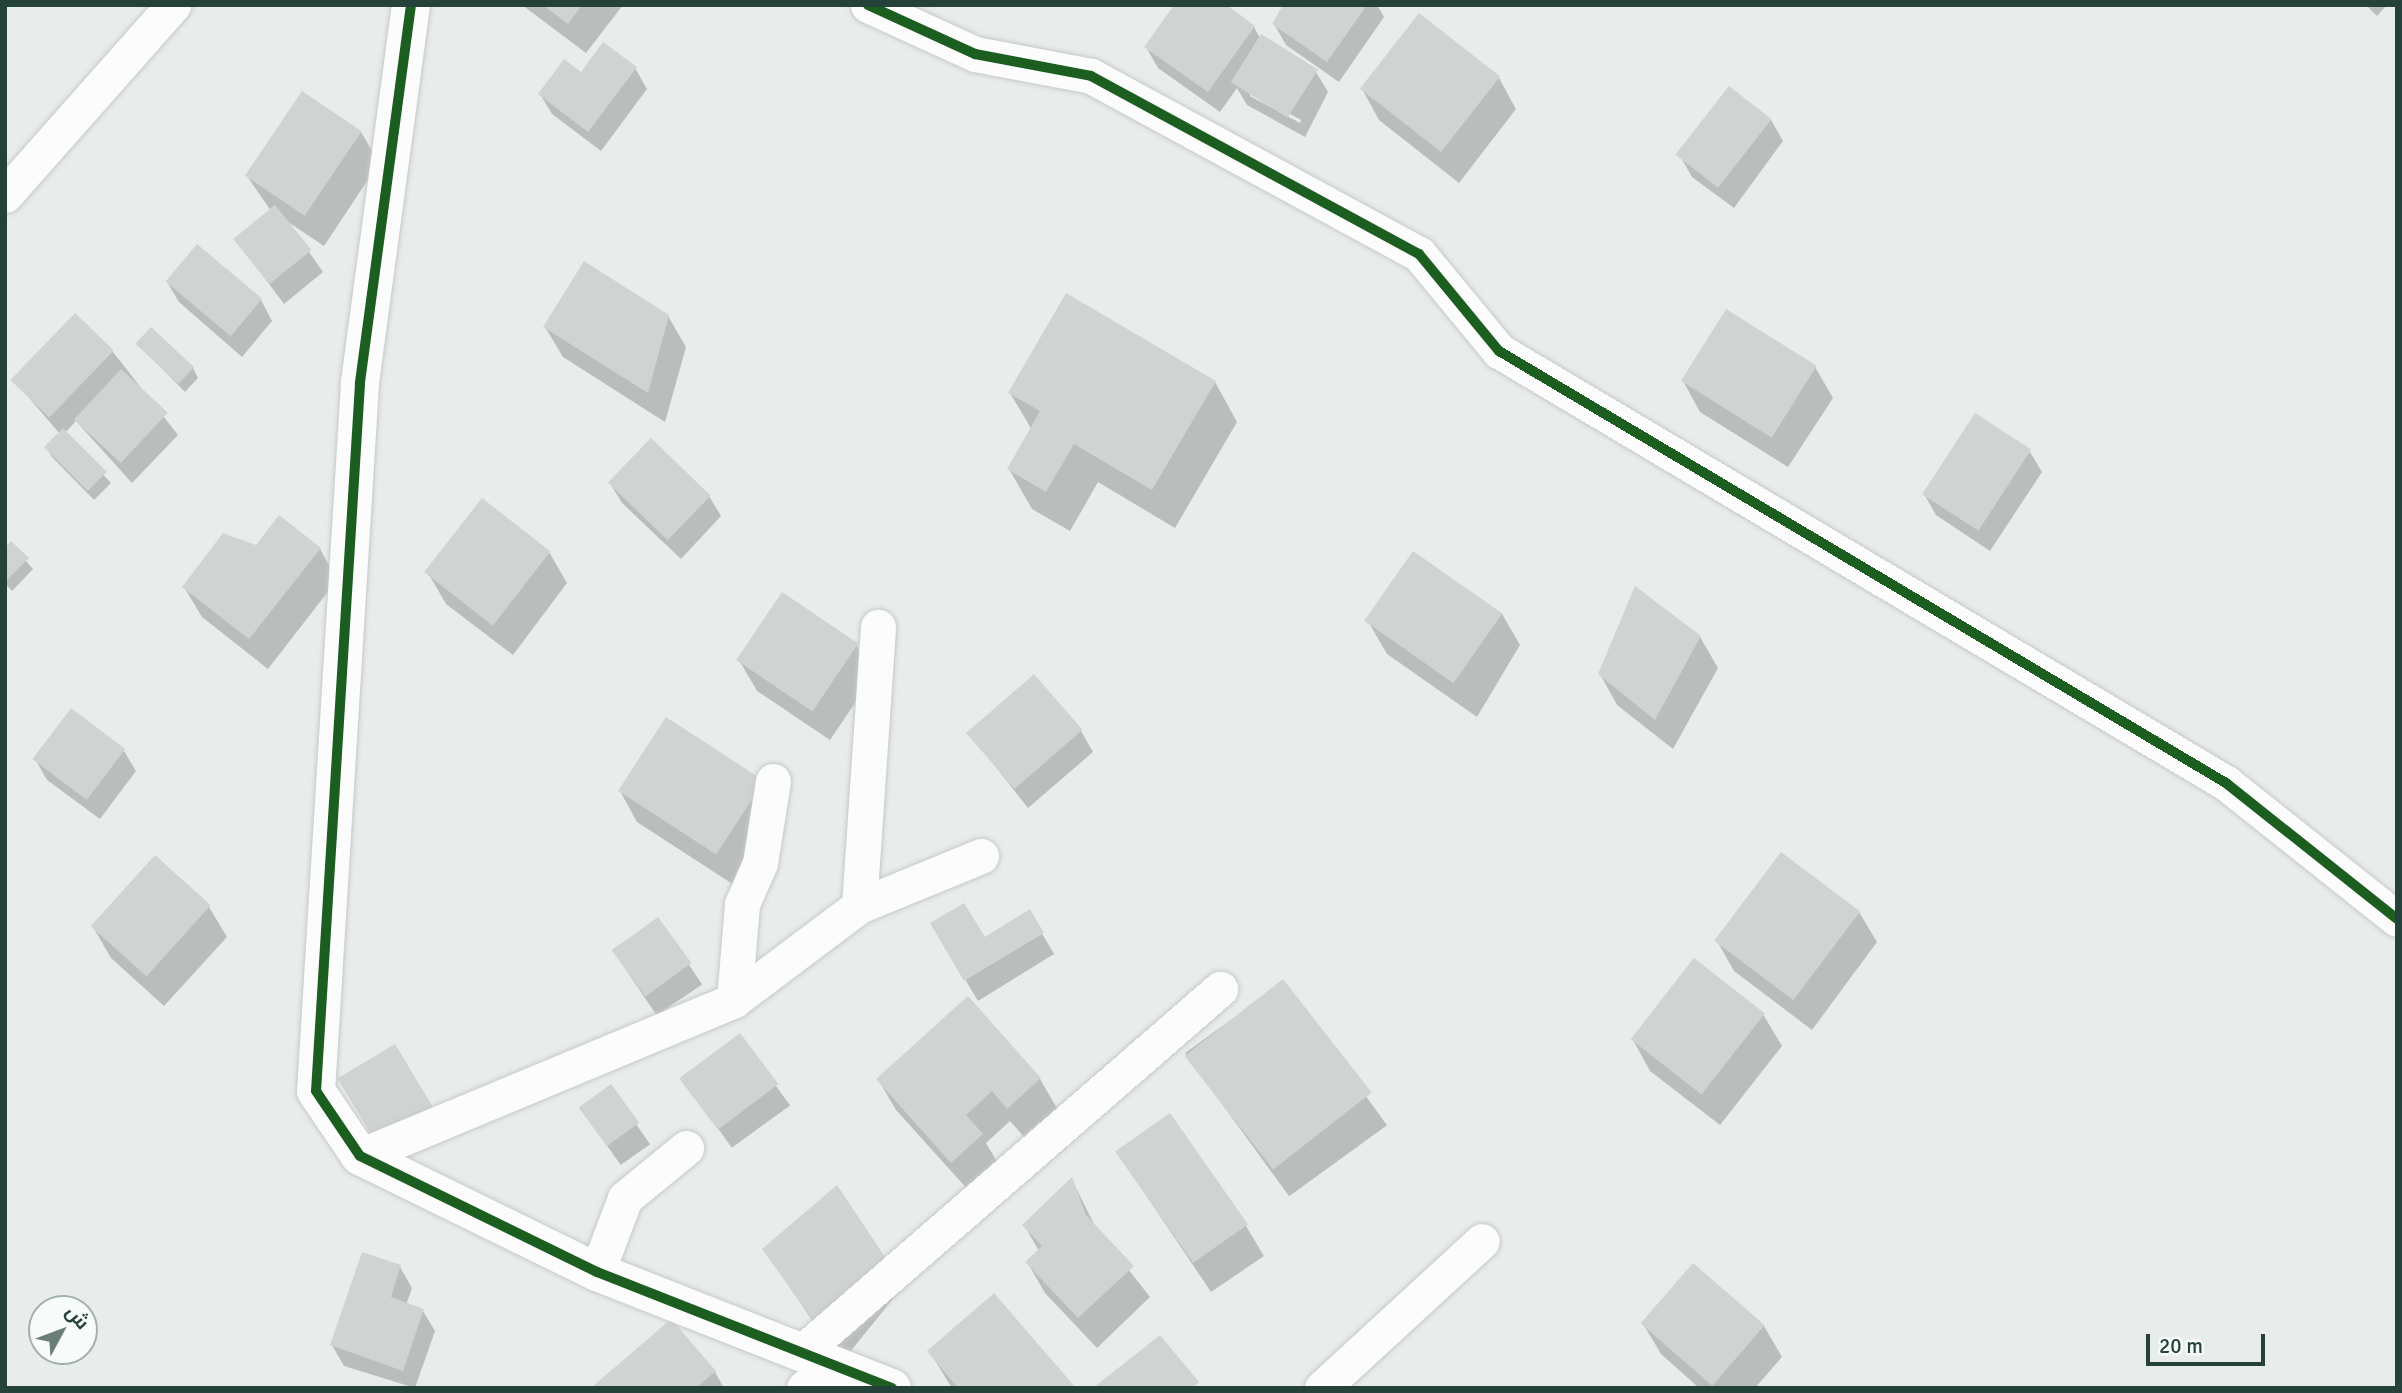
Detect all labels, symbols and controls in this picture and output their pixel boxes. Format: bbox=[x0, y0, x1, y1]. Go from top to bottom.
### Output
north arrow bbox=[28, 1295, 98, 1365]
text: ش bbox=[60, 1300, 94, 1335]
scale bar bbox=[2150, 1320, 2269, 1364]
text: 20 m bbox=[2159, 1333, 2203, 1359]

